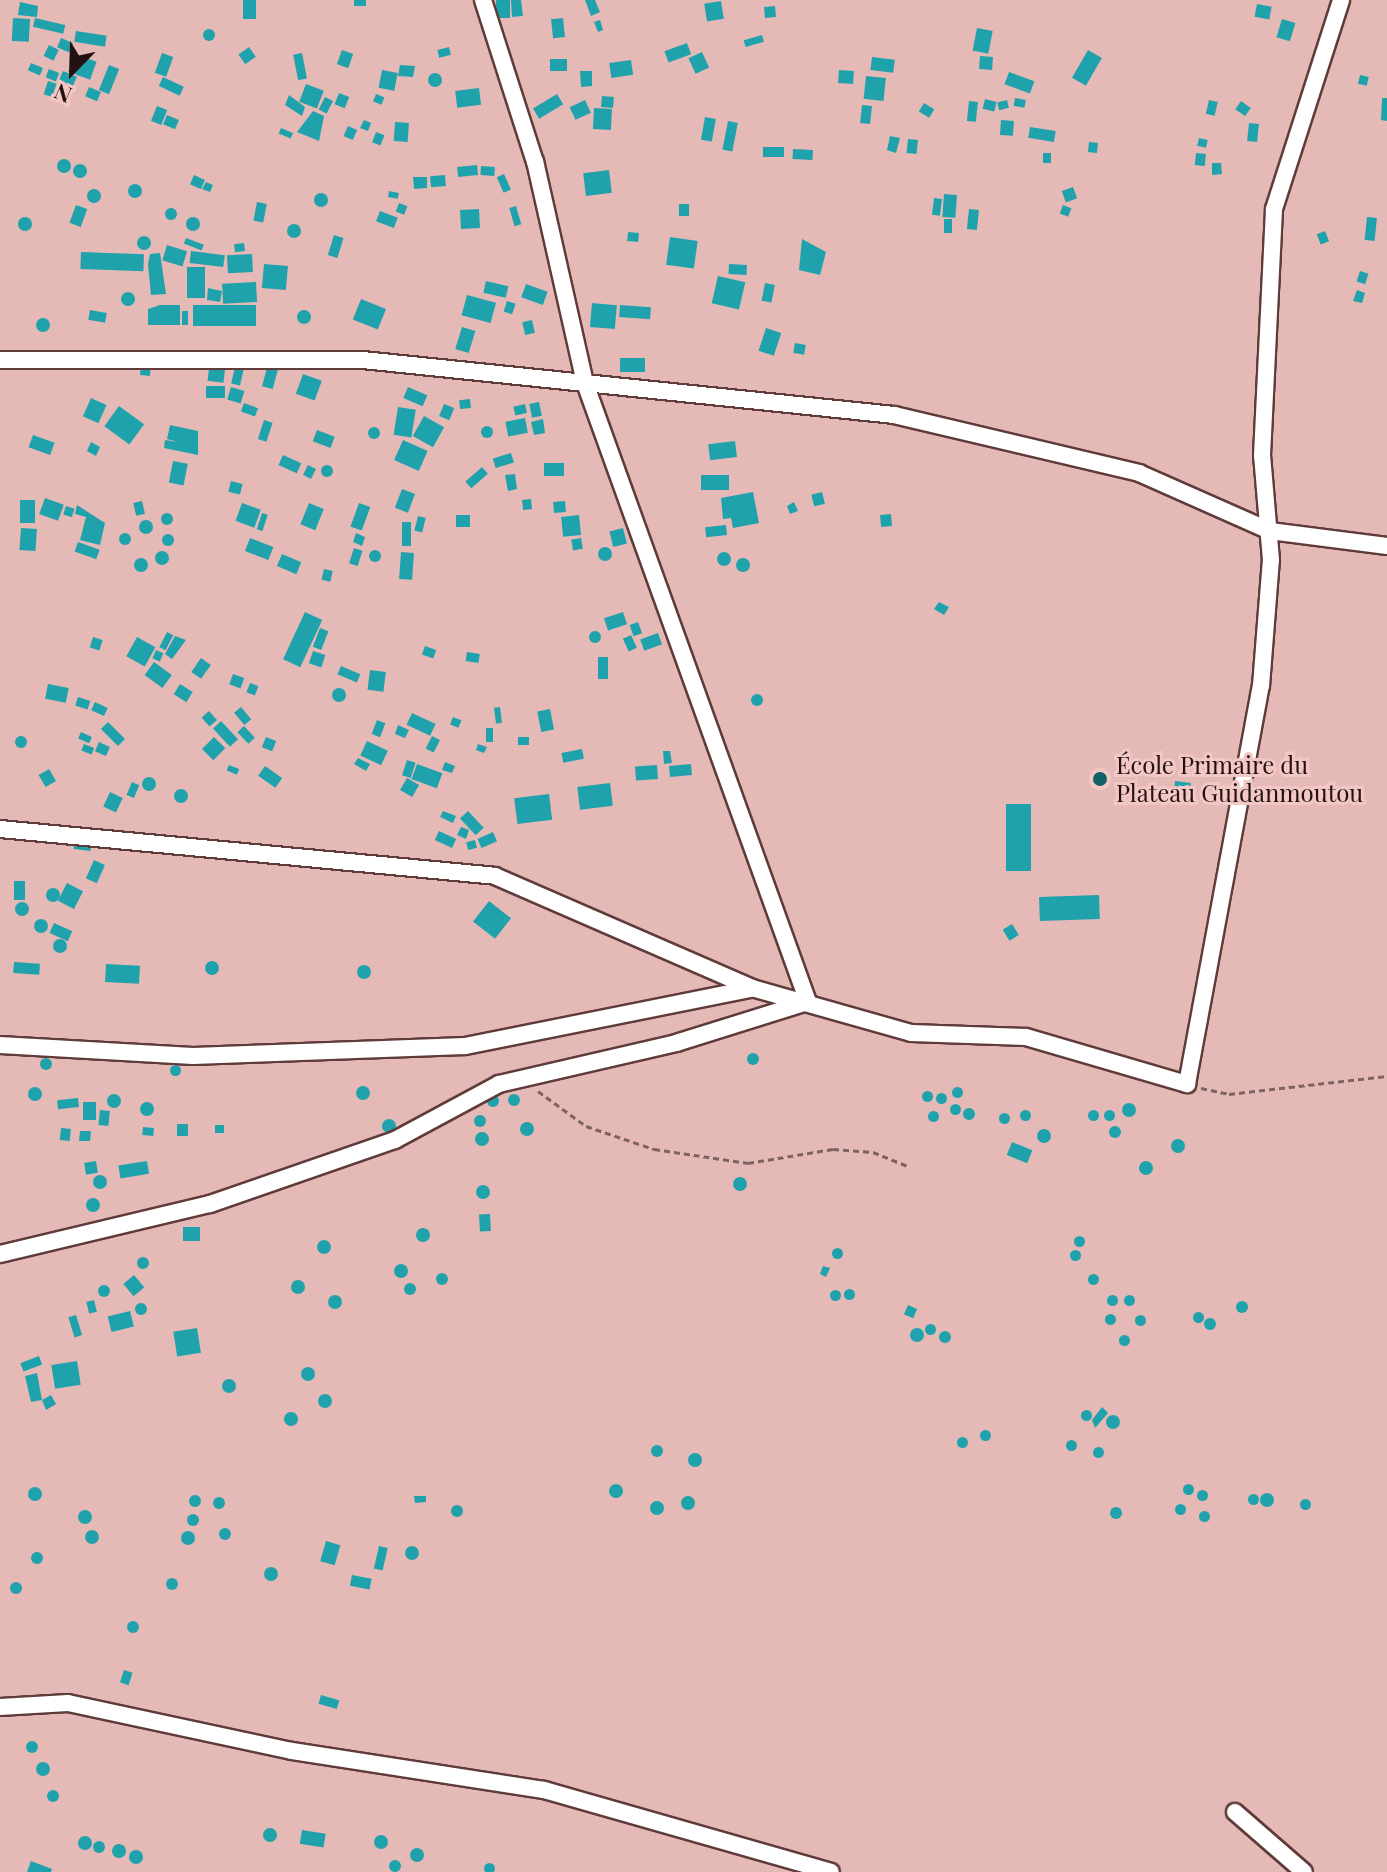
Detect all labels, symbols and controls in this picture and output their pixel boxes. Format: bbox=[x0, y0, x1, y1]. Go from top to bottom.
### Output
north arrow bbox=[32, 32, 112, 112]
text: N bbox=[49, 77, 76, 111]
place label: École Primaire du Plateau Guidanmoutou bbox=[1116, 751, 1363, 807]
marker: École Primaire du Plateau Guidanmoutou bbox=[1091, 770, 1109, 788]

